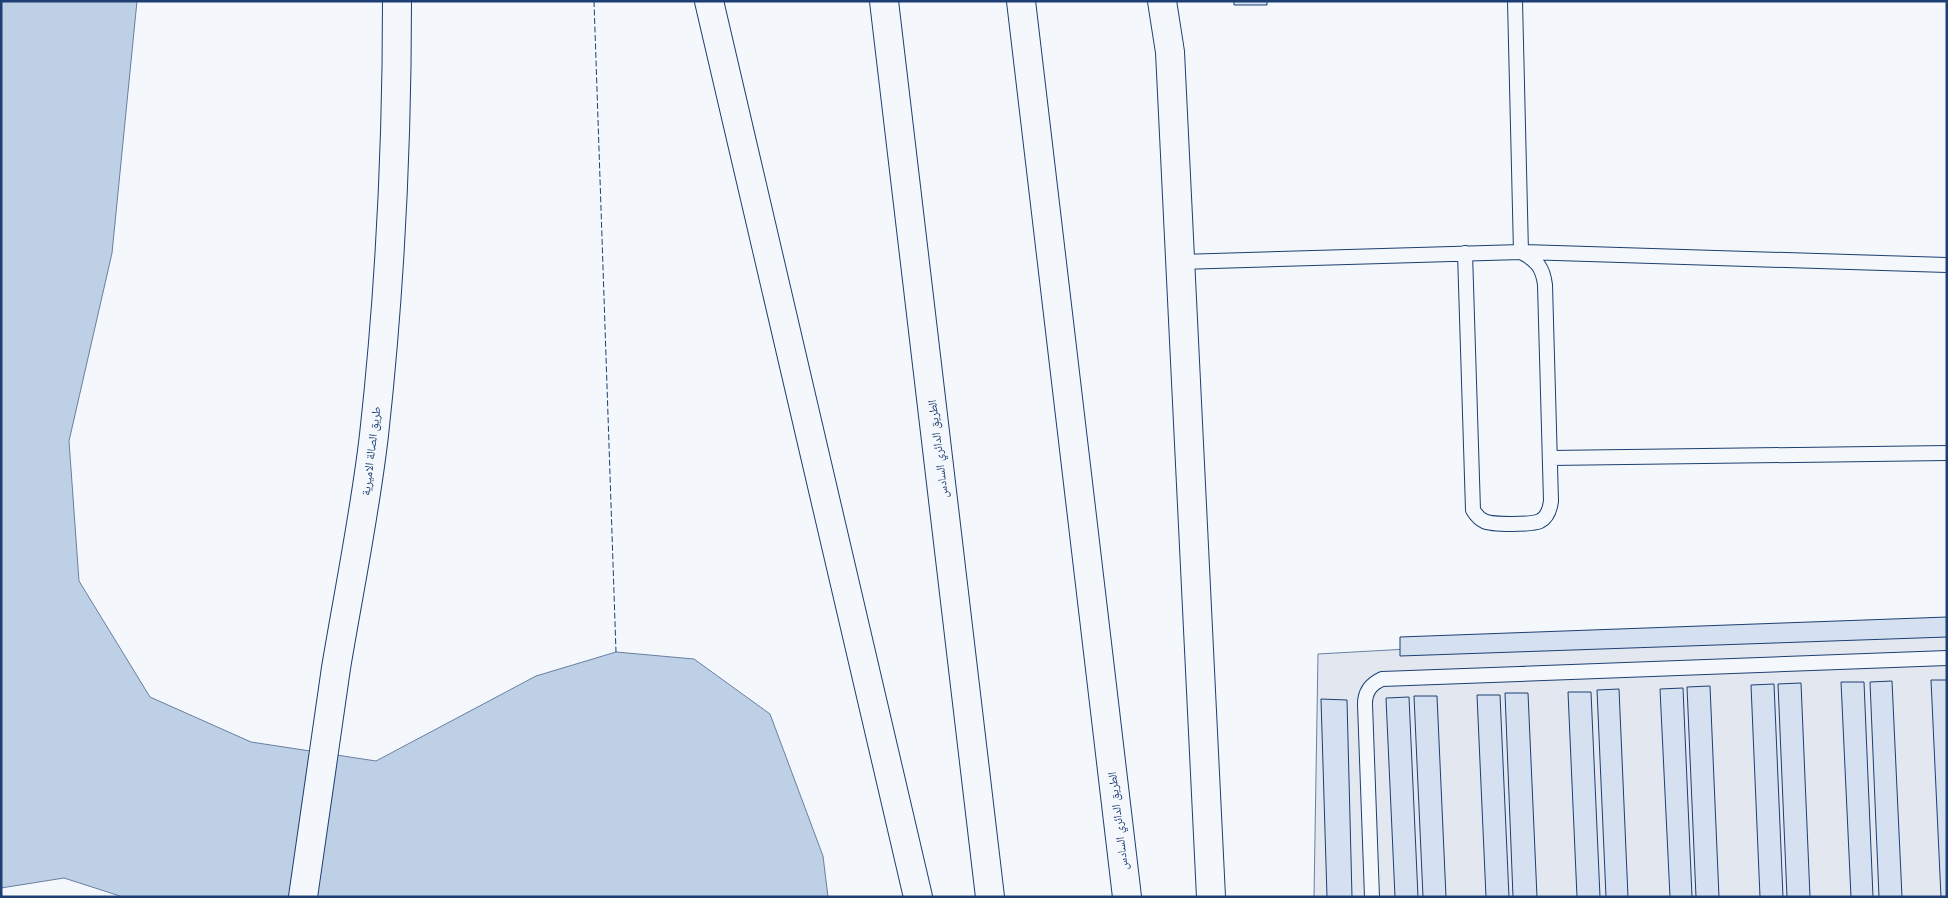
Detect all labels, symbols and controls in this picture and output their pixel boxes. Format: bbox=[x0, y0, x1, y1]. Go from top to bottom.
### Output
street label: الطريق الدائري السادس bbox=[925, 399, 954, 499]
street label: طريق الصالة الاميرية bbox=[359, 405, 384, 497]
street label: الطريق الدائري السادس bbox=[1105, 771, 1134, 871]

